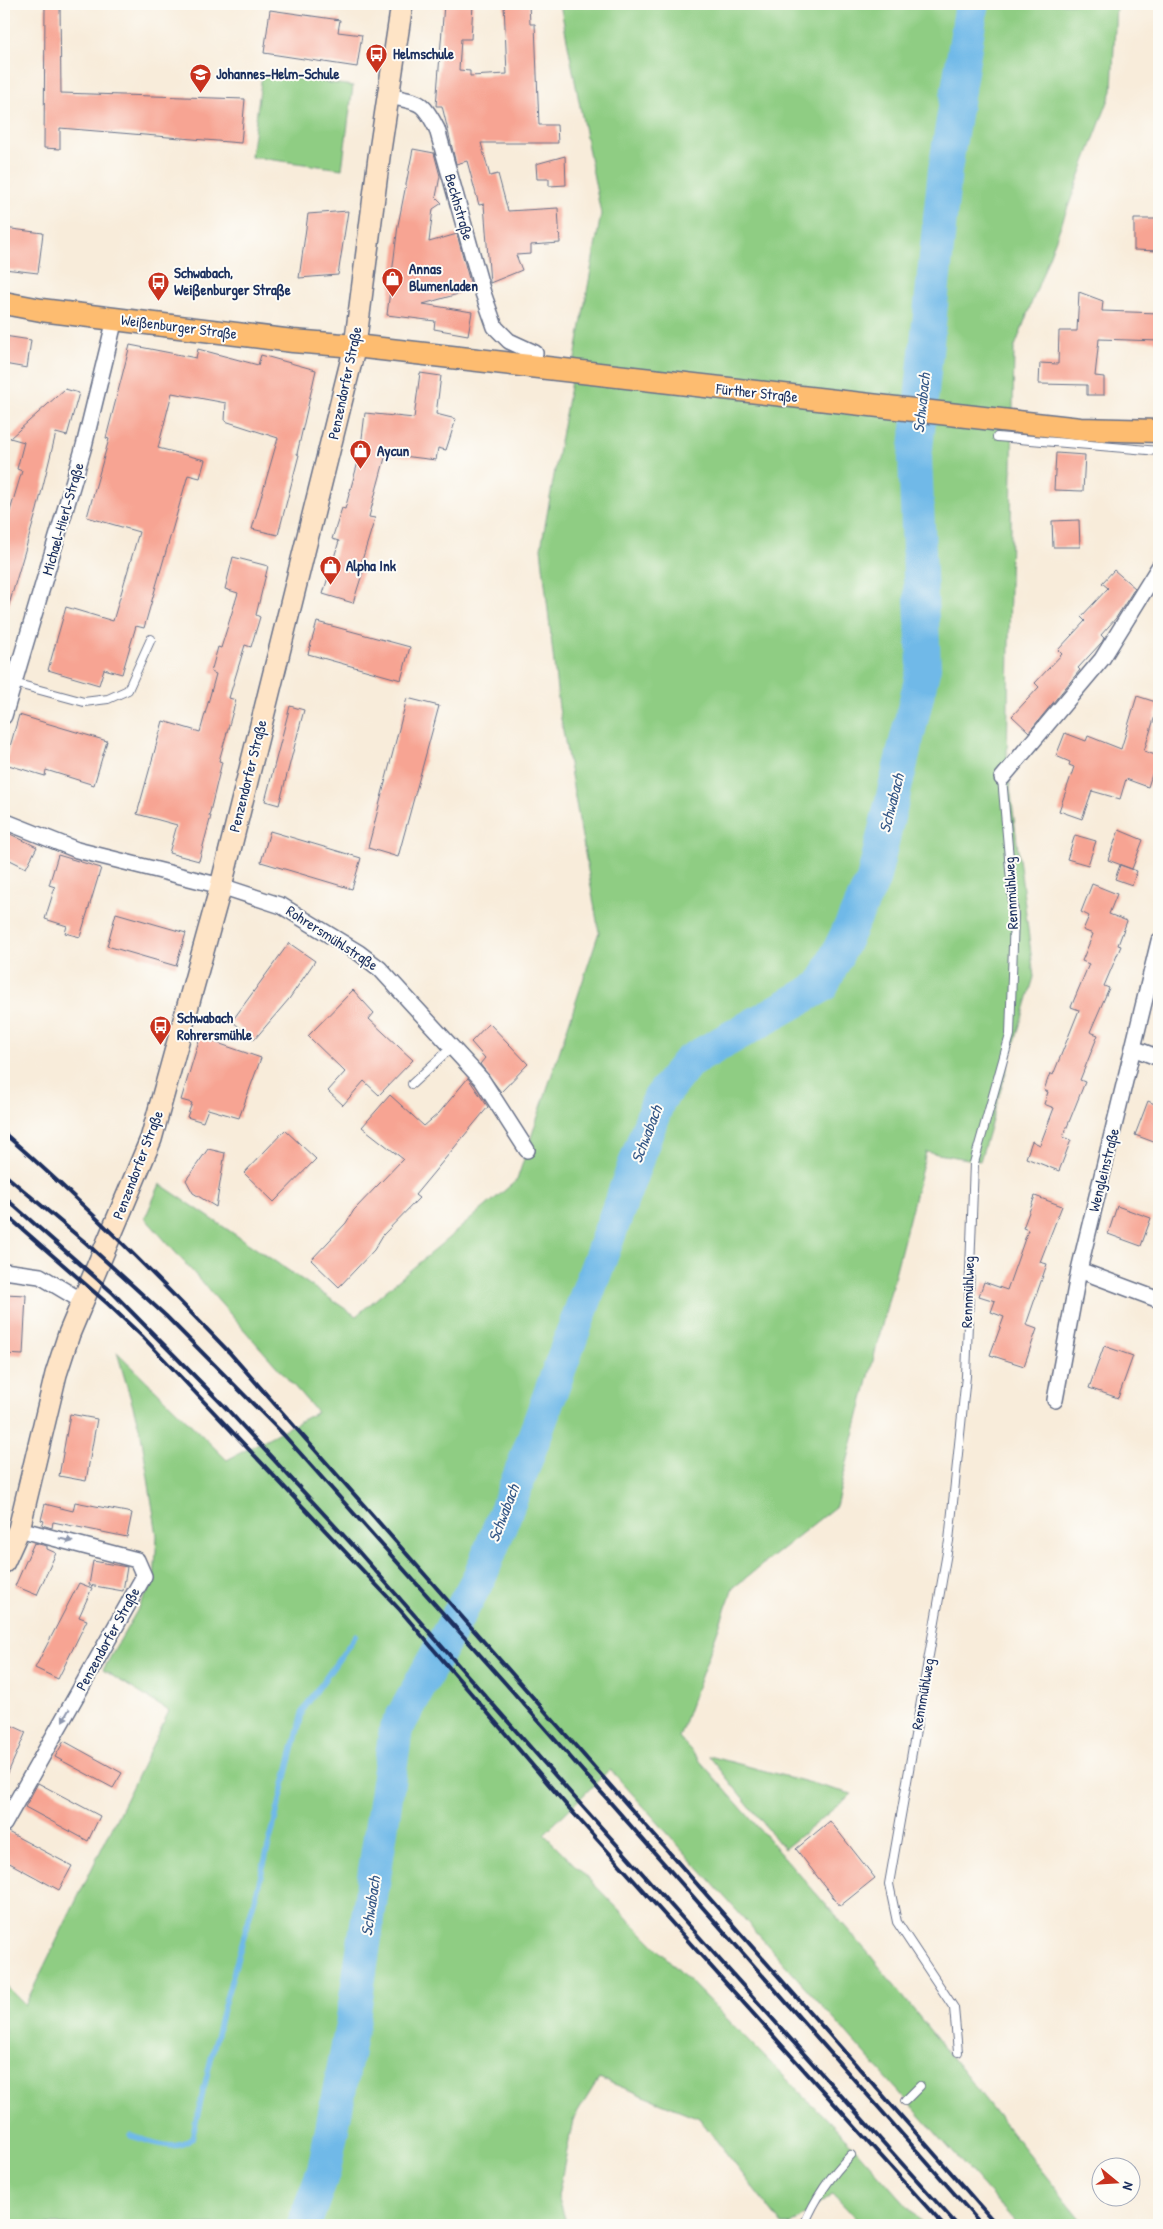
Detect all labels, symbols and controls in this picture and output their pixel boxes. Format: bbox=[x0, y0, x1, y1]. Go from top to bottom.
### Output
bus stop icon: Helmschule bbox=[365, 42, 389, 73]
place label: Helmschule bbox=[393, 43, 454, 64]
school or university icon: Johannes-Helm-Schule bbox=[188, 62, 212, 93]
place label: Johannes-Helm-Schule bbox=[216, 63, 339, 84]
street label: Beckhstraße bbox=[440, 171, 479, 243]
place label: Annas Blumenladen bbox=[409, 258, 478, 296]
place label: Schwabach, Weißenburger Straße bbox=[174, 262, 291, 301]
shop icon: Annas Blumenladen bbox=[381, 266, 405, 297]
bus stop icon: Schwabach, Weißenburger Straße bbox=[146, 270, 170, 301]
street label: Weißenburger Straße bbox=[120, 309, 238, 344]
street label: Penzendorfer Straße bbox=[322, 324, 367, 441]
water label: Schwabach bbox=[907, 371, 935, 434]
street label: Fürther Straße bbox=[714, 378, 799, 407]
shop icon: Aycun bbox=[349, 439, 373, 470]
place label: Aycun bbox=[377, 440, 409, 462]
street label: Michael-Hierl-Straße bbox=[36, 460, 89, 578]
shop icon: Alpha Ink bbox=[318, 554, 342, 585]
place label: Alpha Ink bbox=[346, 555, 397, 577]
street label: Penzendorfer Straße bbox=[223, 718, 272, 834]
water label: Schwabach bbox=[873, 770, 909, 835]
street label: Rennmühlweg bbox=[998, 856, 1023, 930]
street label: Rohrersmühlstraße bbox=[282, 900, 382, 975]
place label: Schwabach Rohrersmühle bbox=[177, 1007, 252, 1045]
bus stop icon: Schwabach Rohrersmühle bbox=[149, 1015, 173, 1046]
water label: Schwabach bbox=[625, 1101, 667, 1166]
street label: Penzendorfer Straße bbox=[107, 1107, 168, 1222]
street label: Wengleinstraße bbox=[1083, 1126, 1124, 1214]
street label: Rennmühlweg bbox=[956, 1255, 979, 1329]
water label: Schwabach bbox=[482, 1480, 524, 1545]
one-way arrow bbox=[59, 1537, 74, 1545]
street label: Penzendorfer Straße bbox=[71, 1583, 145, 1694]
street label: Rennmühlweg bbox=[906, 1656, 939, 1731]
one-way arrow bbox=[61, 1708, 70, 1721]
water label: Schwabach bbox=[355, 1874, 385, 1937]
north arrow bbox=[1090, 2156, 1140, 2206]
text: N bbox=[1118, 2180, 1139, 2193]

